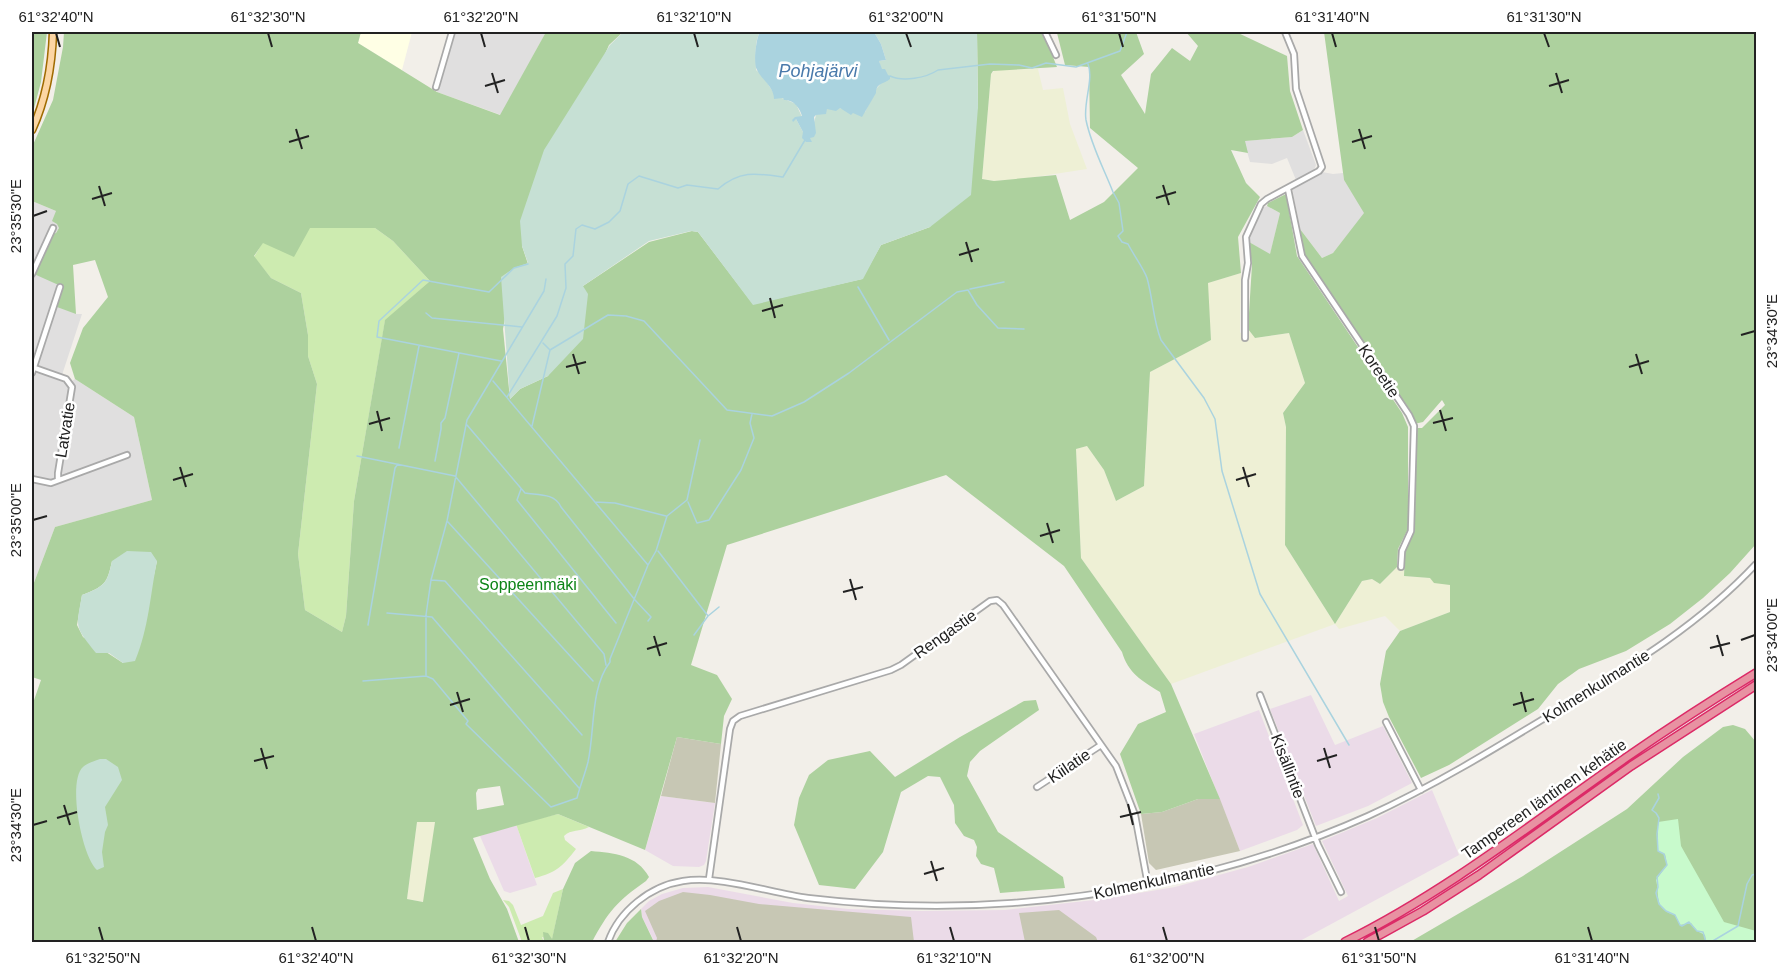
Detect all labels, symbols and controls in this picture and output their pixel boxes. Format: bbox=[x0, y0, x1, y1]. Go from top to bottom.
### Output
text: 61°32'40"N bbox=[18, 8, 94, 25]
text: 61°32'30"N bbox=[230, 8, 306, 25]
text: 61°32'20"N bbox=[443, 8, 519, 25]
text: 61°32'10"N bbox=[656, 8, 732, 25]
text: 61°32'00"N bbox=[868, 8, 944, 25]
text: 61°31'50"N bbox=[1081, 8, 1157, 25]
text: 61°31'40"N bbox=[1294, 8, 1370, 25]
text: 61°31'30"N bbox=[1506, 8, 1582, 25]
water label: Pohjajärvi bbox=[778, 61, 859, 81]
text: 23°35'30"E bbox=[7, 179, 24, 253]
text: 23°34'30"E bbox=[1763, 294, 1780, 368]
street label: Koreetie bbox=[1355, 342, 1403, 401]
street label: Latvatie bbox=[52, 401, 78, 459]
text: 23°35'00"E bbox=[7, 483, 24, 557]
park label: Soppeenmäki bbox=[479, 576, 577, 593]
text: 23°34'00"E bbox=[1763, 598, 1780, 672]
street label: Rengastie bbox=[911, 606, 979, 662]
street label: Kolmenkulmantie bbox=[1539, 646, 1653, 726]
street label: Kisällintie bbox=[1268, 731, 1308, 801]
street label: Tampereen läntinen kehätie bbox=[1459, 736, 1629, 862]
street label: Kiilatie bbox=[1045, 746, 1093, 786]
text: 23°34'30"E bbox=[7, 788, 24, 862]
street label: Kolmenkulmantie bbox=[1092, 860, 1216, 902]
text: 61°32'50"N bbox=[65, 949, 141, 966]
text: 61°32'40"N bbox=[278, 949, 354, 966]
text: 61°32'30"N bbox=[491, 949, 567, 966]
text: 61°32'20"N bbox=[703, 949, 779, 966]
text: 61°32'10"N bbox=[916, 949, 992, 966]
text: 61°32'00"N bbox=[1129, 949, 1205, 966]
text: 61°31'50"N bbox=[1341, 949, 1417, 966]
text: 61°31'40"N bbox=[1554, 949, 1630, 966]

